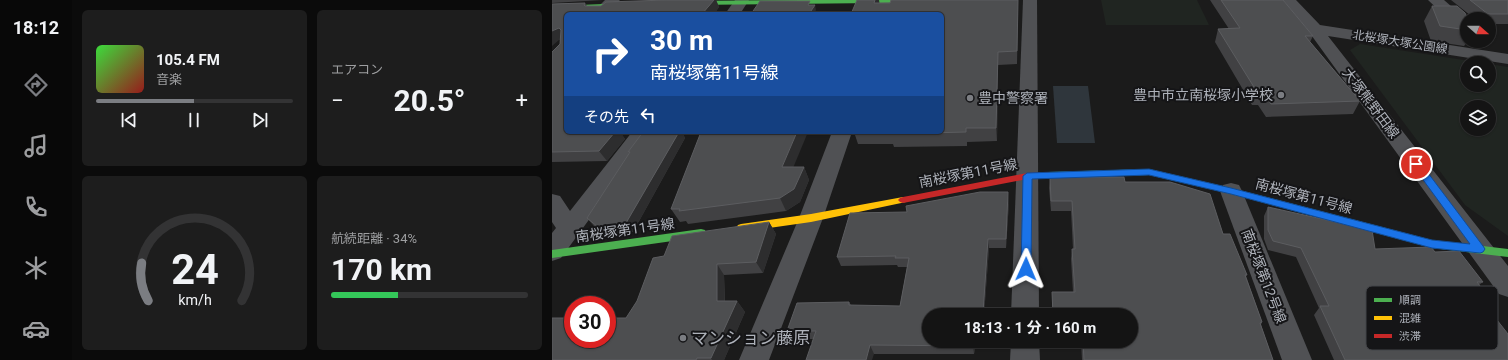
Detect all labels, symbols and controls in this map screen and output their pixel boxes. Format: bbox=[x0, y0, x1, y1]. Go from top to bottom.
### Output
north arrow bbox=[1460, 12, 1496, 48]
map controls bbox=[1460, 12, 1496, 136]
text: 18:12 bbox=[13, 17, 59, 38]
text: 30 m bbox=[650, 24, 713, 57]
icon: right bbox=[584, 28, 636, 80]
street label: 北桜塚大塚公園線 bbox=[1351, 28, 1449, 56]
text: 105.4 FM bbox=[156, 51, 220, 69]
button: search bbox=[1460, 56, 1496, 92]
text: エアコン bbox=[331, 62, 383, 77]
text: 南桜塚第11号線 bbox=[650, 62, 778, 83]
street label: 大塚熊野田線 bbox=[1339, 65, 1403, 141]
icon: directions bbox=[22, 71, 50, 99]
text: 音楽 bbox=[156, 72, 182, 87]
text: 20.5° bbox=[394, 83, 466, 118]
place label: 豊中市立南桜塚小学校 bbox=[1133, 87, 1273, 103]
text: − bbox=[331, 88, 344, 113]
text: + bbox=[516, 88, 528, 113]
place label: 豊中警察署 bbox=[978, 90, 1048, 106]
marker: 豊中市立南桜塚小学校 bbox=[1276, 90, 1286, 100]
marker: 豊中警察署 bbox=[965, 93, 975, 103]
button: layers bbox=[1460, 100, 1496, 136]
icon: left bbox=[637, 104, 659, 126]
text: その先 bbox=[584, 108, 629, 126]
icon: previous bbox=[118, 109, 140, 131]
icon: pause bbox=[183, 109, 205, 131]
icon: next bbox=[249, 109, 271, 131]
icon: music bbox=[22, 132, 50, 160]
pin bbox=[1399, 147, 1433, 181]
icon: arrive bbox=[1405, 153, 1427, 175]
street label: 南桜塚第11号線 bbox=[918, 156, 1018, 190]
street label: 南桜塚第11号線 bbox=[1254, 175, 1354, 217]
icon: phone bbox=[22, 193, 50, 221]
street label: 南桜塚第11号線 bbox=[574, 215, 676, 245]
street label: 南桜塚第12号線 bbox=[1239, 227, 1289, 325]
text: 航続距離 · 34% bbox=[331, 231, 417, 246]
text: 24 bbox=[171, 245, 218, 294]
position arrow bbox=[1005, 248, 1047, 290]
text: 170 km bbox=[331, 252, 432, 287]
icon: climate bbox=[22, 254, 50, 282]
legend bbox=[1366, 286, 1498, 350]
text: km/h bbox=[178, 292, 211, 308]
text: 順調 bbox=[1399, 294, 1421, 307]
speed limit sign: 30 bbox=[564, 296, 616, 348]
text: 混雑 bbox=[1399, 312, 1421, 325]
icon: car bbox=[22, 315, 50, 343]
text: 18:13 · 1 分 · 160 m bbox=[964, 319, 1096, 337]
place label: マンション藤原 bbox=[691, 328, 810, 348]
text: 渋滞 bbox=[1399, 330, 1421, 343]
marker: マンション藤原 bbox=[678, 333, 688, 343]

